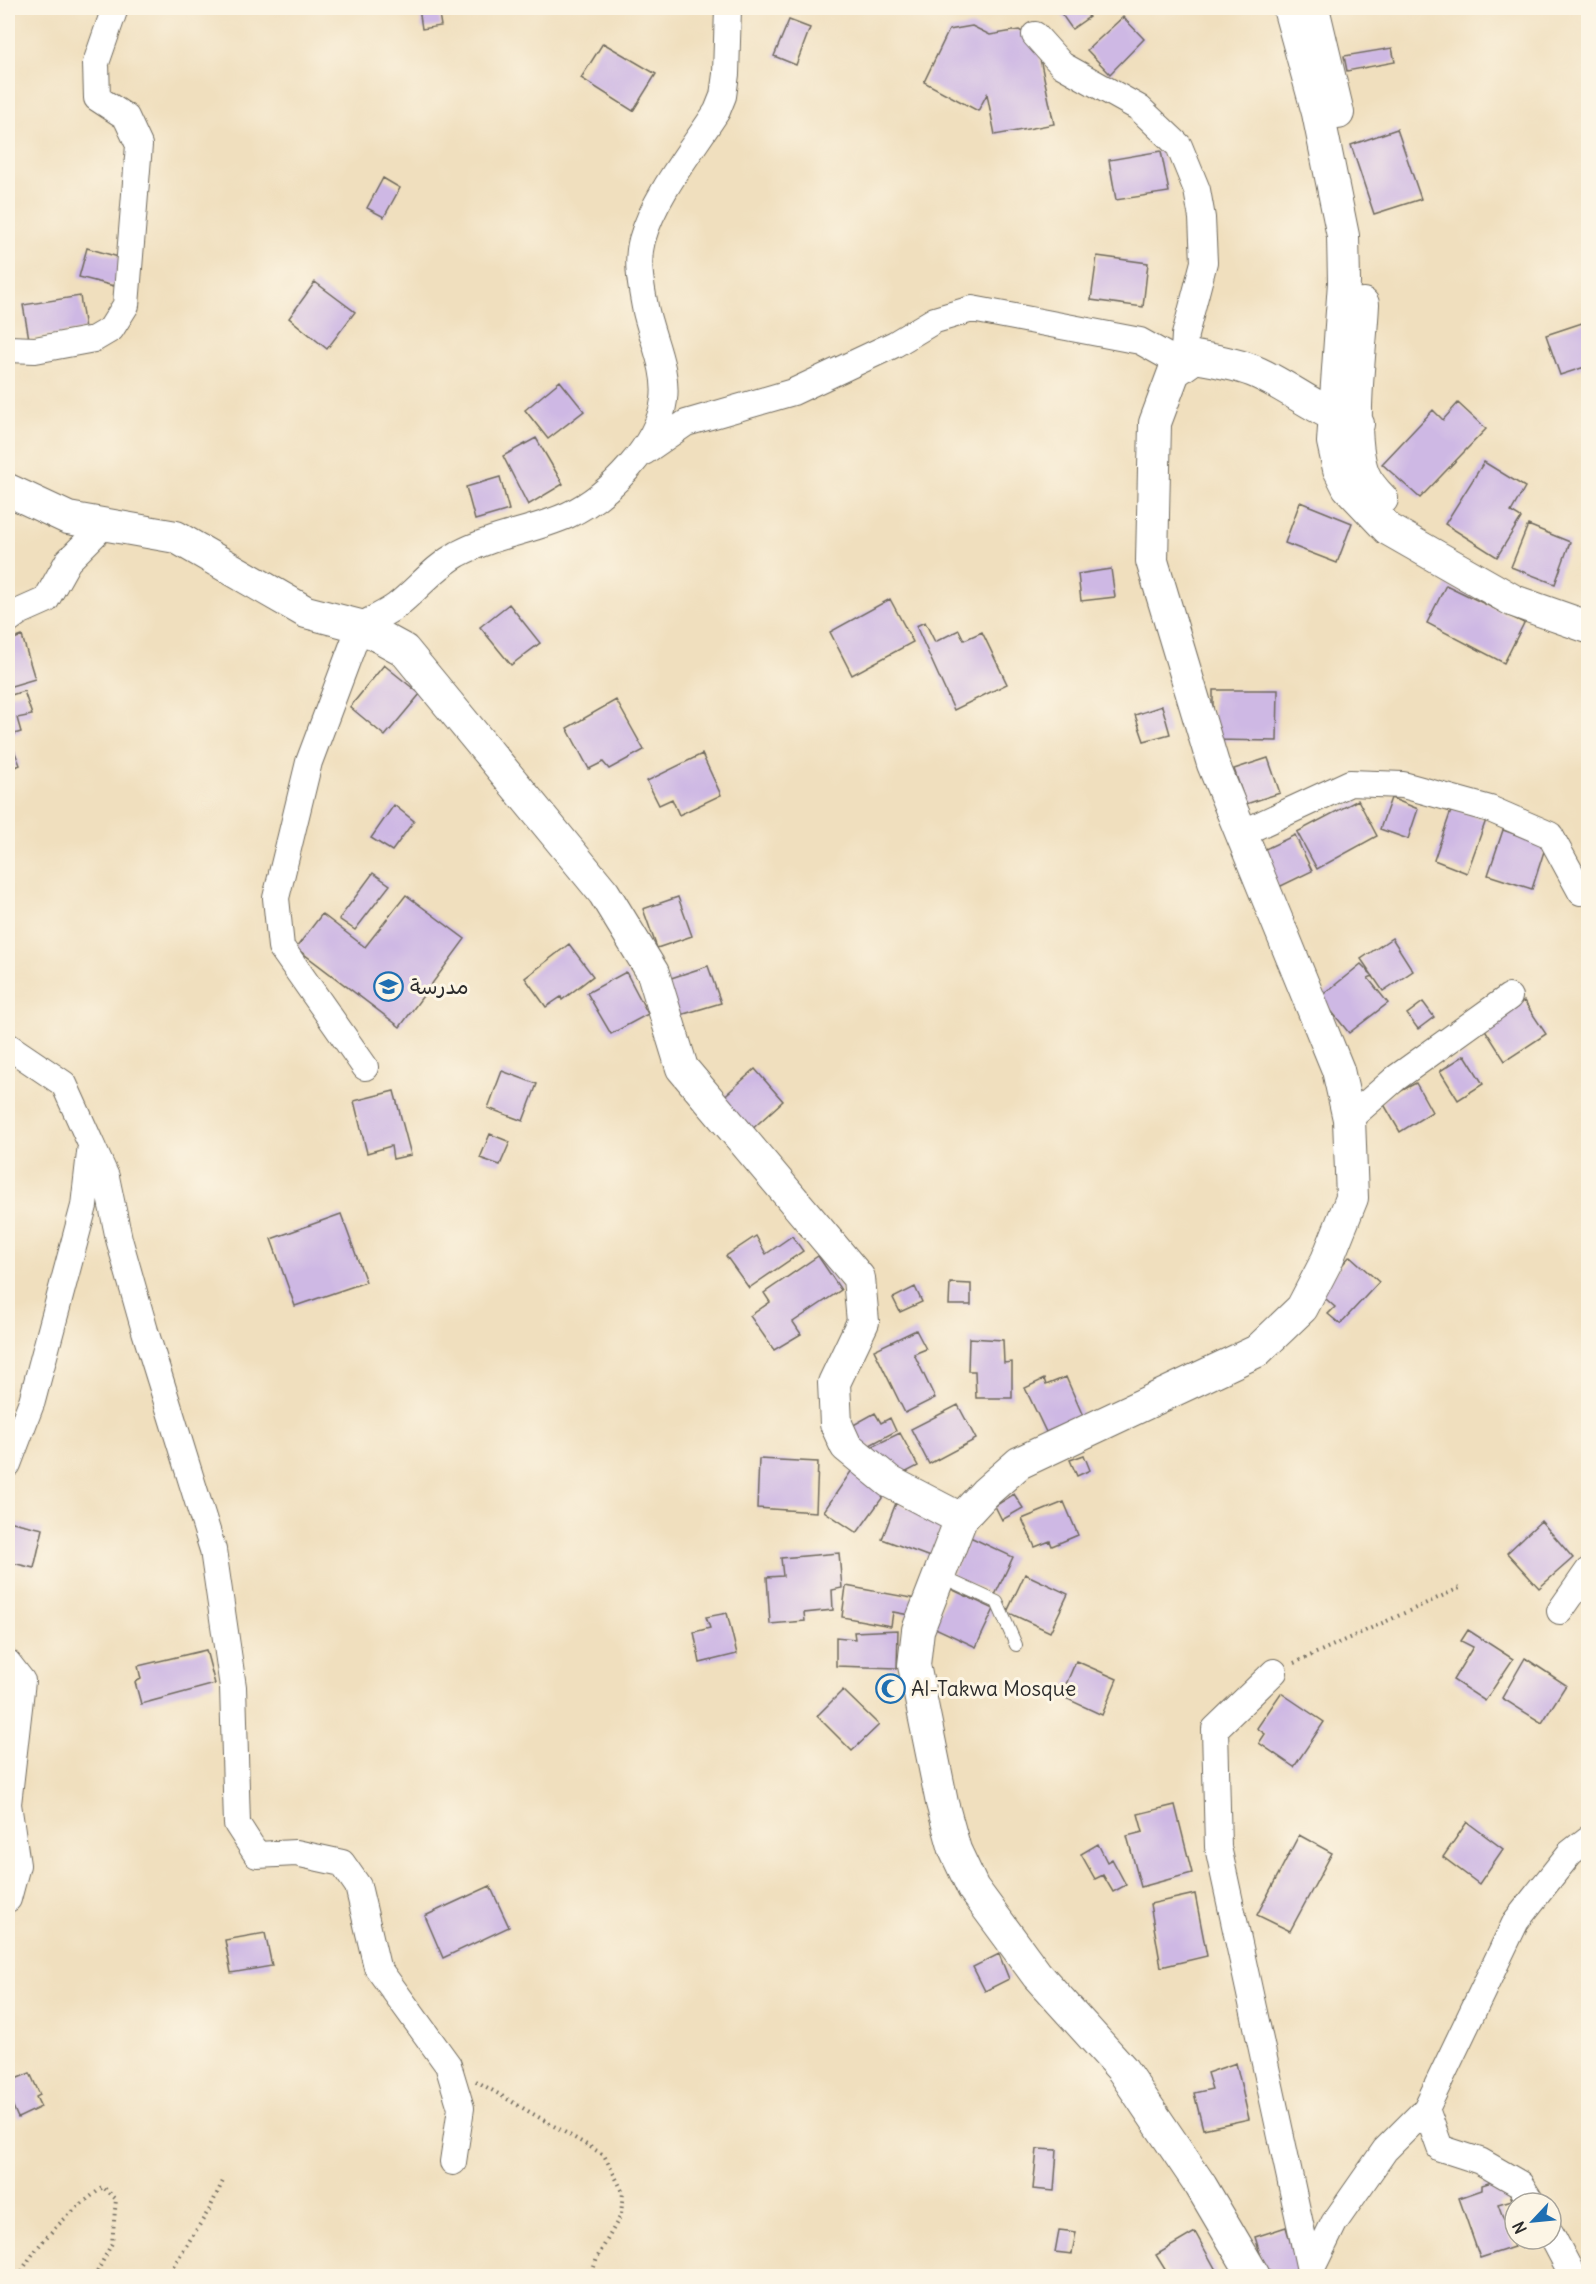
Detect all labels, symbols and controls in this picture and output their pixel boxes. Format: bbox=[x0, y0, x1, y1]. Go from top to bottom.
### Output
school or university icon: مدرسة bbox=[373, 971, 405, 1003]
place label: مدرسة bbox=[410, 973, 469, 1000]
mosque icon: Al-Takwa Mosque bbox=[874, 1673, 906, 1705]
place label: Al-Takwa Mosque bbox=[911, 1675, 1076, 1702]
north arrow bbox=[1503, 2191, 1563, 2251]
text: N bbox=[1508, 2218, 1531, 2237]

